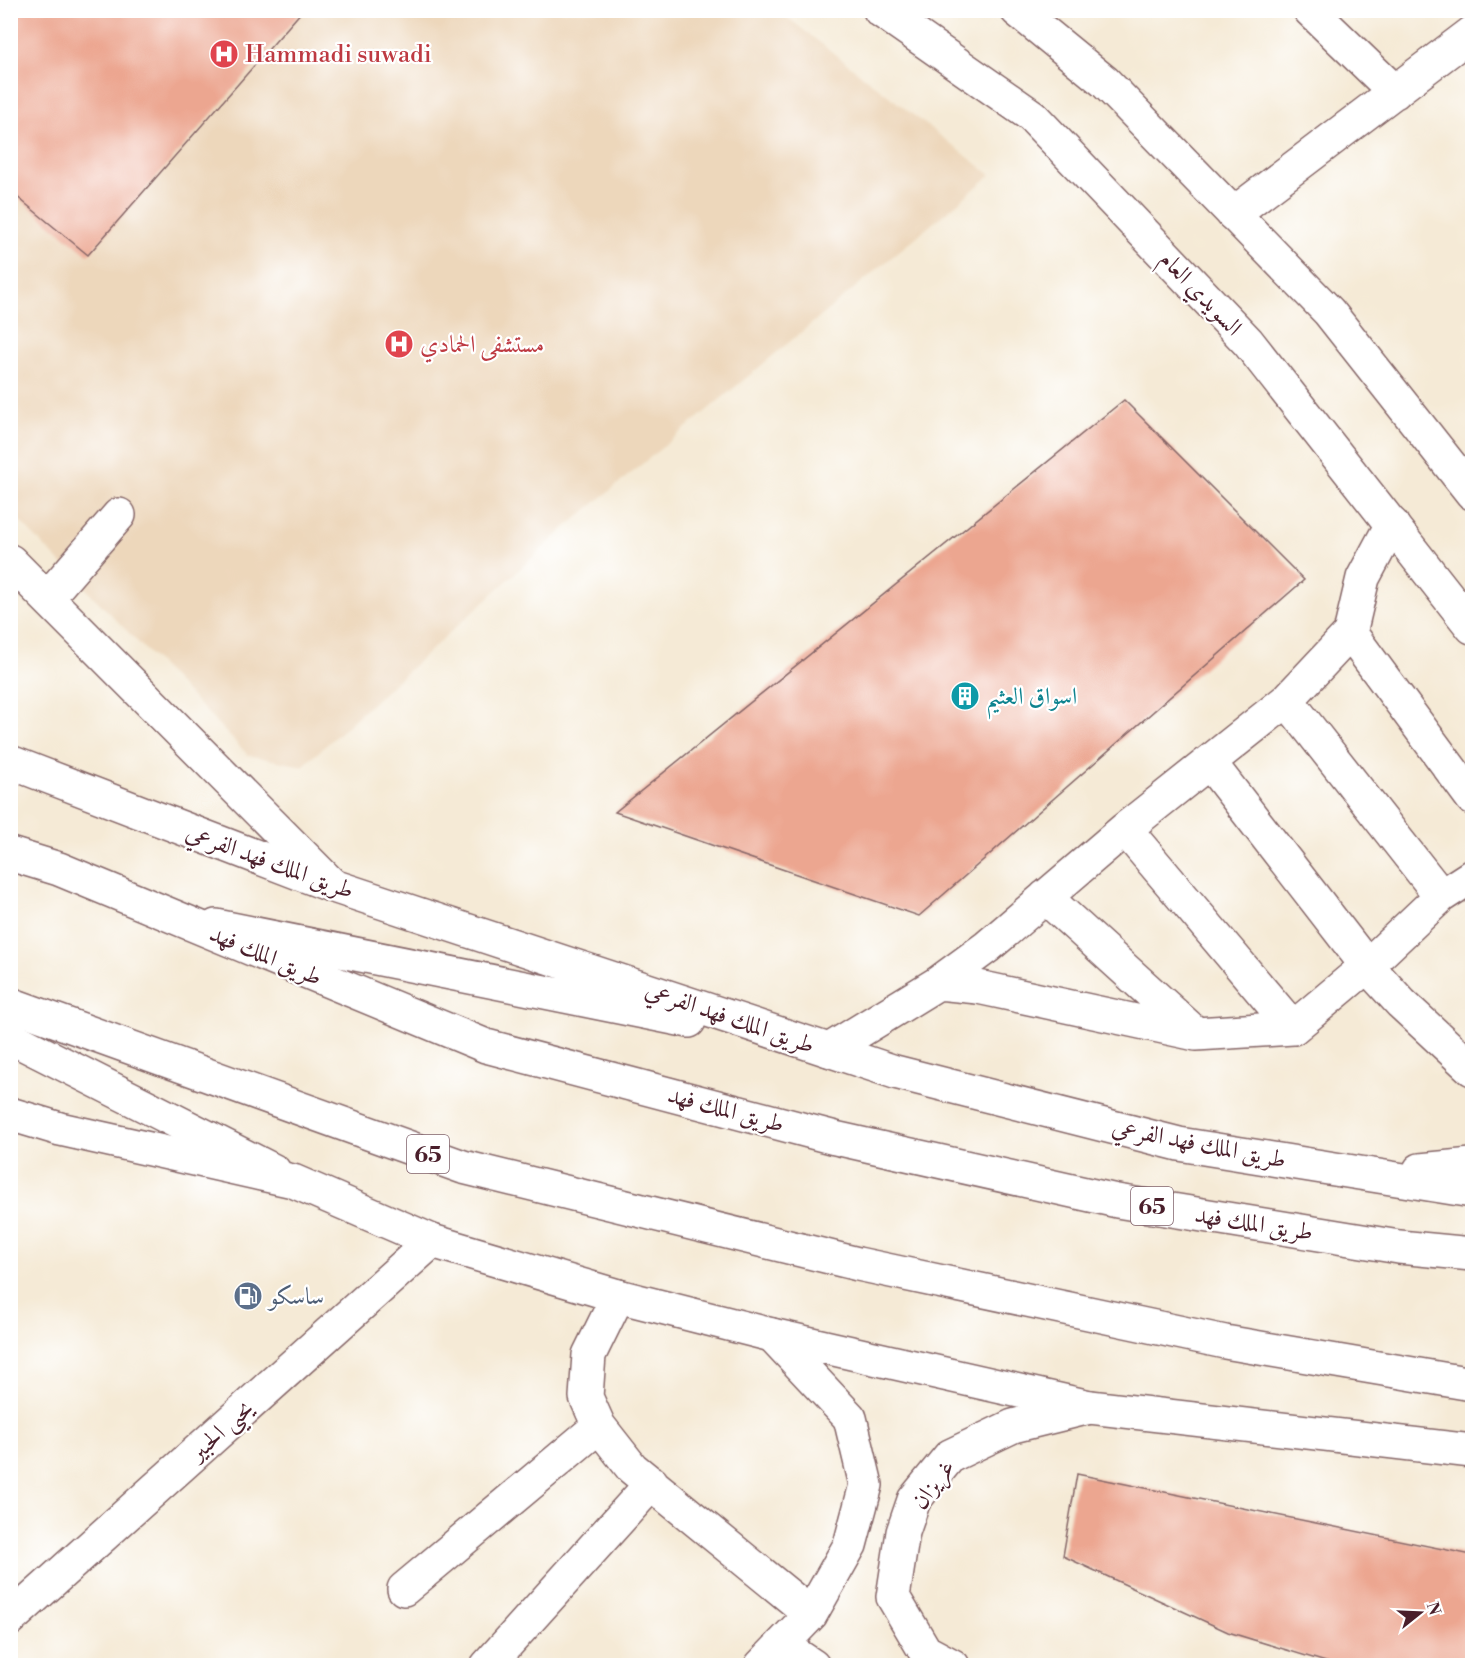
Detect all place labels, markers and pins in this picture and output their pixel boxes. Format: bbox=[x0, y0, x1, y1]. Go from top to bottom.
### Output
hospital icon: Hammadi suwadi bbox=[208, 38, 240, 70]
place label: Hammadi suwadi bbox=[245, 40, 432, 70]
hospital icon: مستشفى الحمادي bbox=[383, 328, 415, 360]
place label: مستشفى الحمادي bbox=[420, 330, 544, 363]
building icon: اسواق العثيم bbox=[949, 680, 981, 712]
place label: اسواق العثيم bbox=[986, 682, 1077, 720]
fuel station icon: ساسكو bbox=[232, 1280, 264, 1312]
place label: ساسكو bbox=[267, 1282, 324, 1312]

